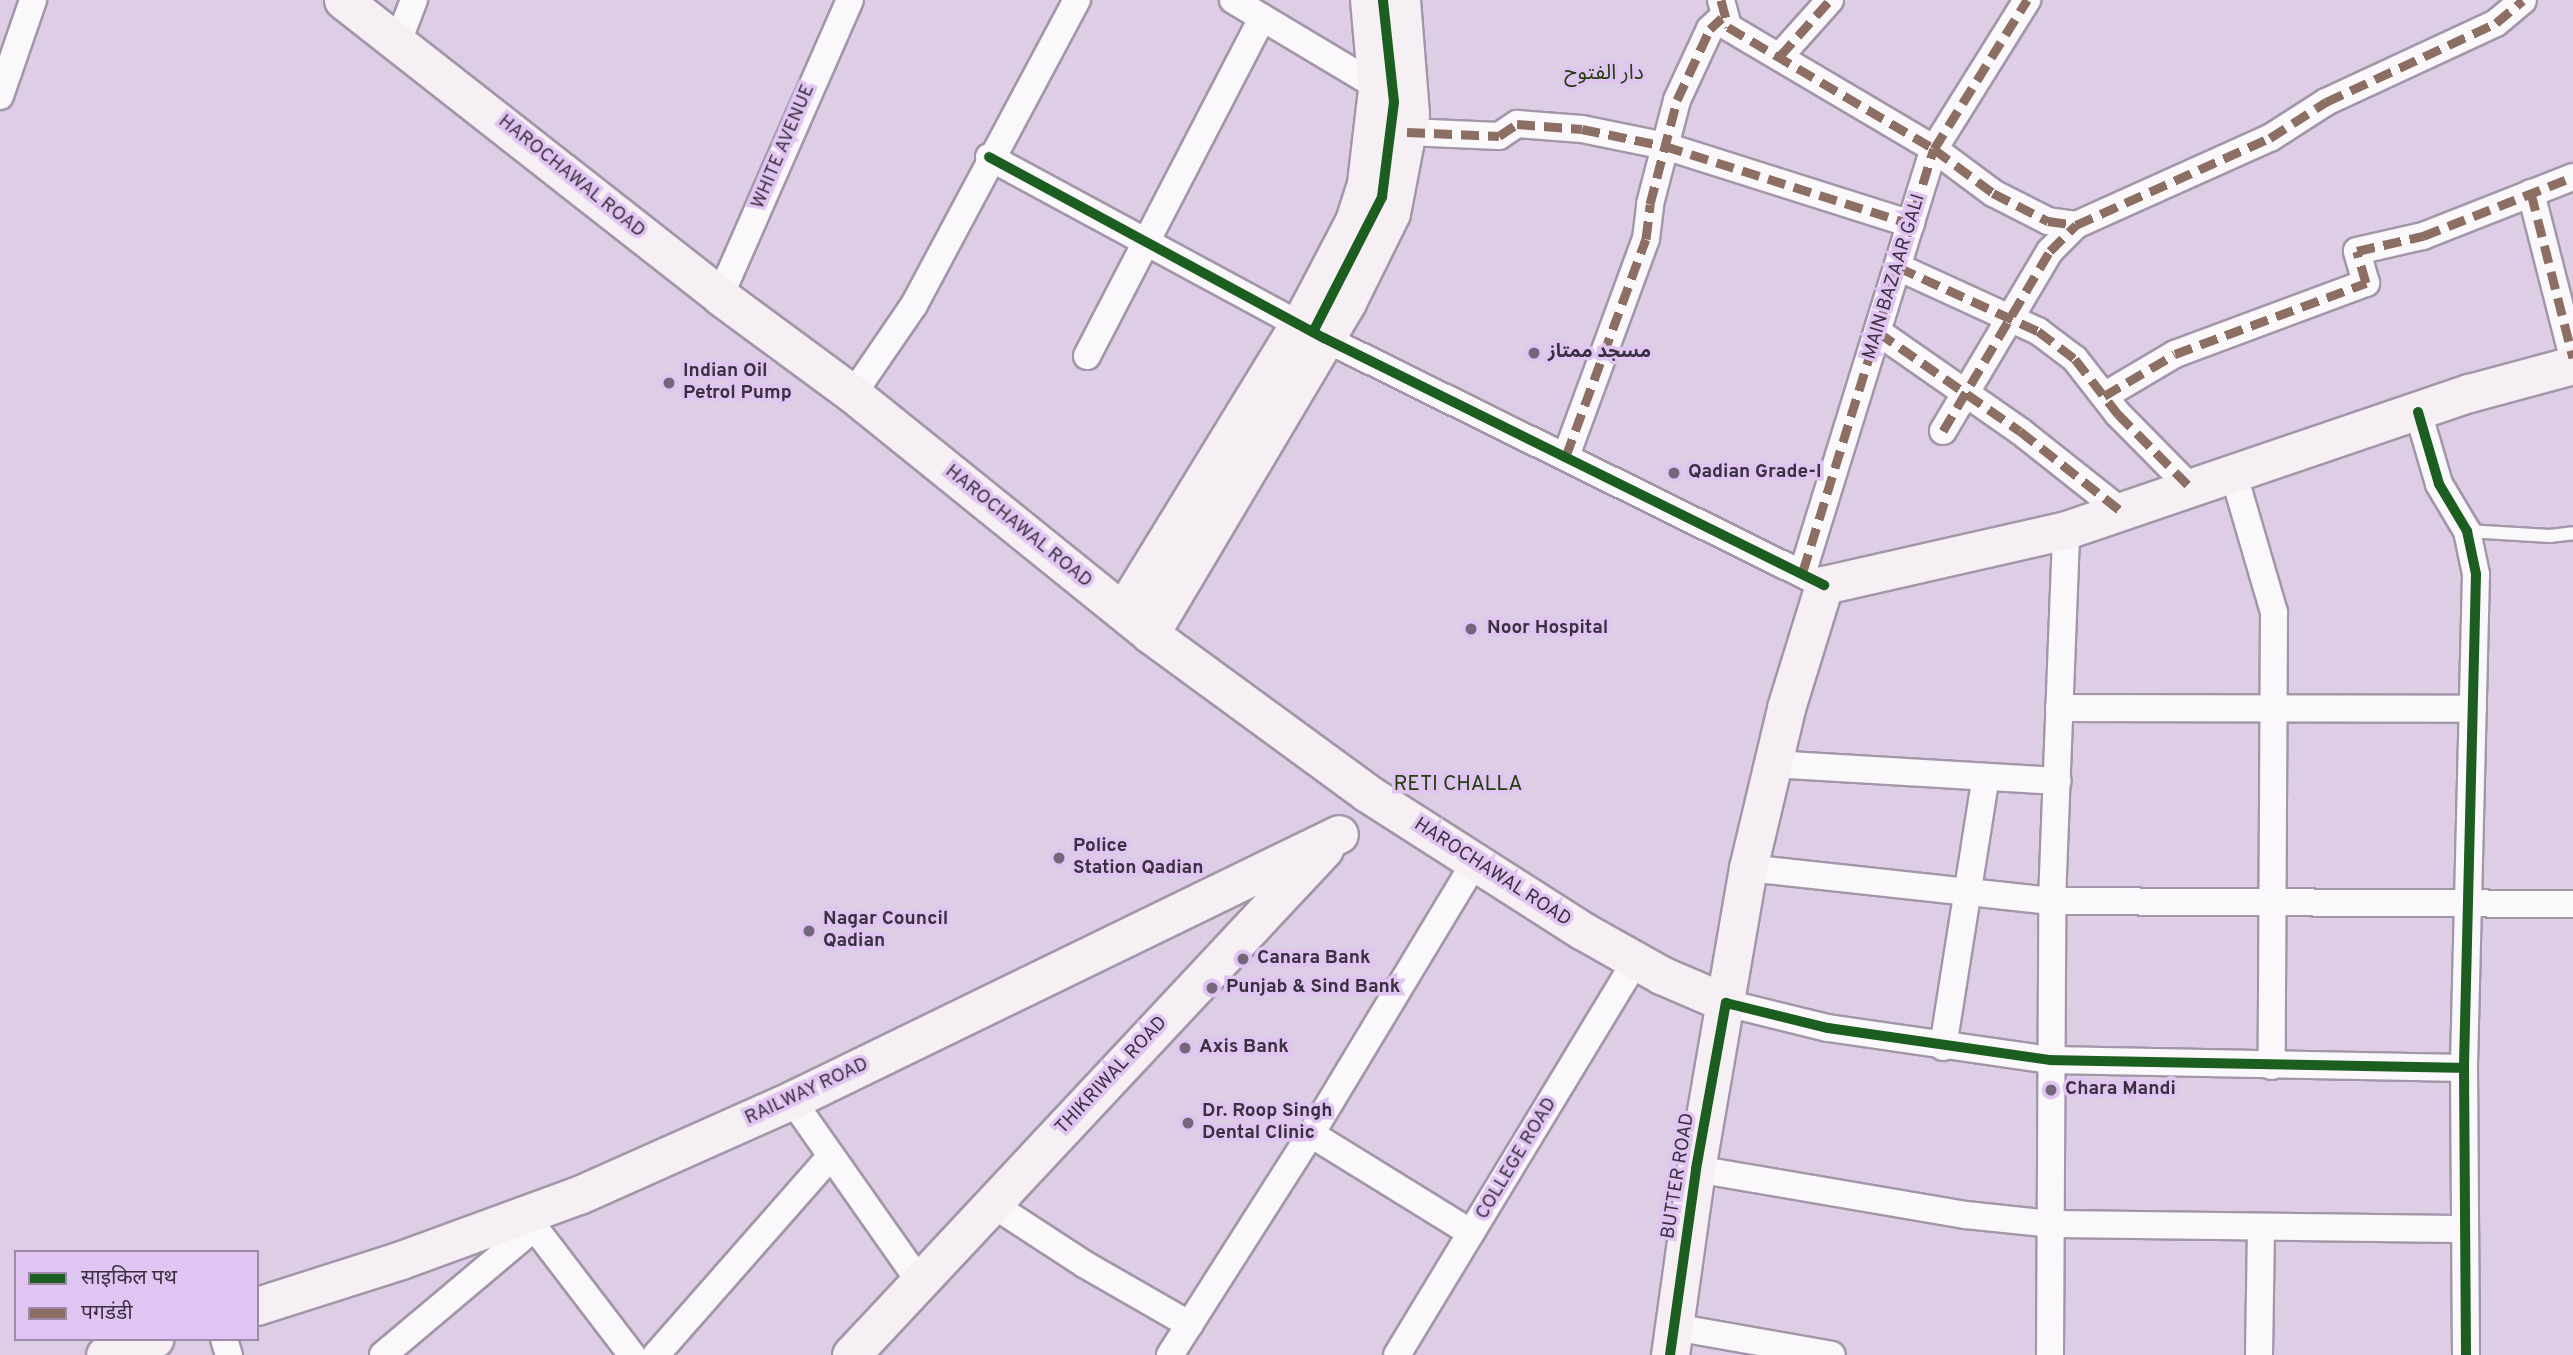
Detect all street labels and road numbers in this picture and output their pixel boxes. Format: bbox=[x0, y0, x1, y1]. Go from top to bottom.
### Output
street label: WHITE AVENUE bbox=[747, 81, 821, 213]
street label: HAROCHAWAL ROAD bbox=[493, 111, 649, 243]
street label: MAIN BAZAAR GALI bbox=[1859, 192, 1931, 362]
street label: HAROCHAWAL ROAD bbox=[940, 461, 1096, 593]
street label: HAROCHAWAL ROAD bbox=[1409, 814, 1575, 932]
street label: THIKRIWAL ROAD bbox=[1051, 1012, 1173, 1140]
street label: RAILWAY ROAD bbox=[741, 1053, 873, 1131]
street label: COLLEGE ROAD bbox=[1472, 1094, 1562, 1224]
street label: BUTTER ROAD bbox=[1658, 1111, 1700, 1241]

